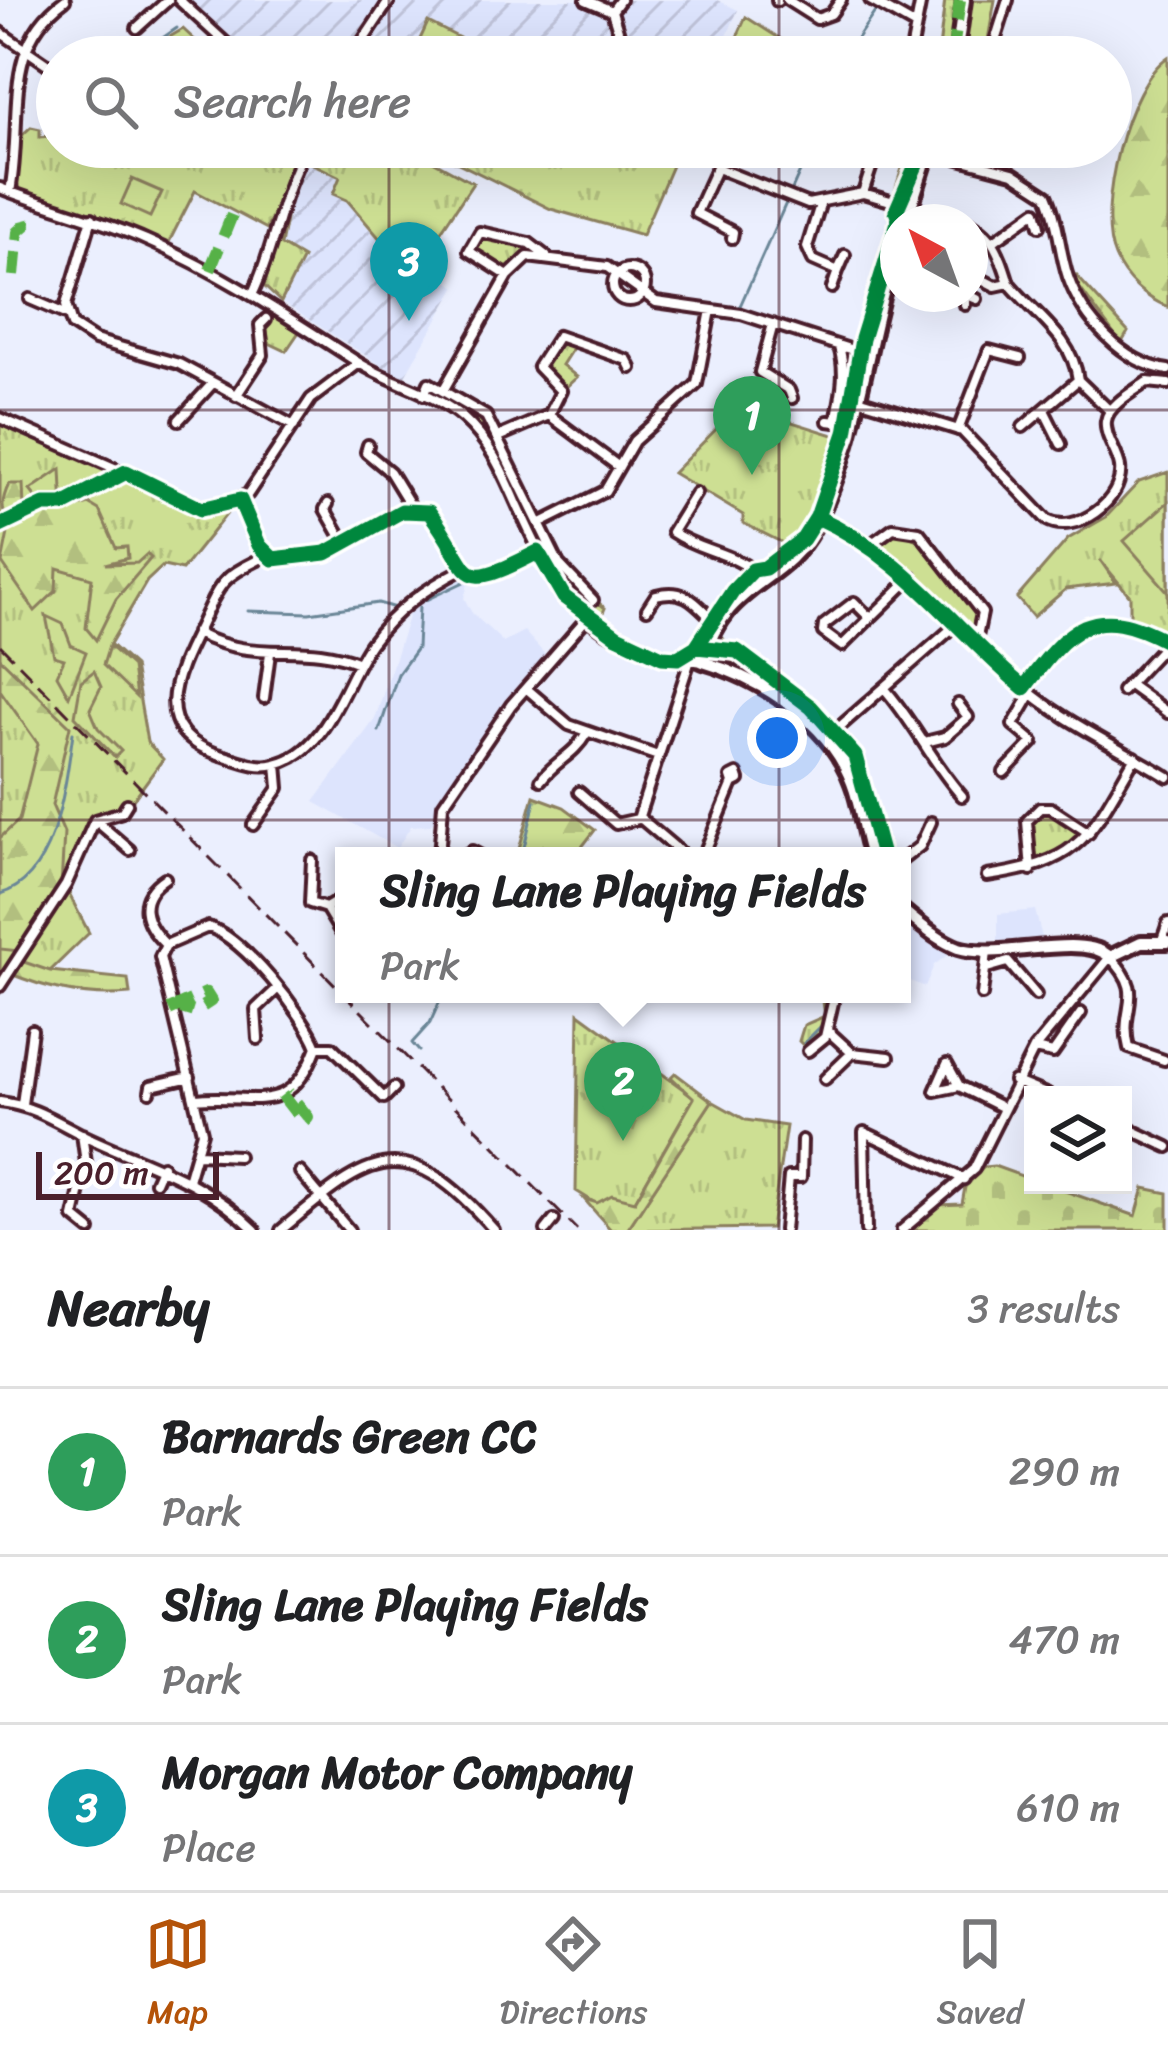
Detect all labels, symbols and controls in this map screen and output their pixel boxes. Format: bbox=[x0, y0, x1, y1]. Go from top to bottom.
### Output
search box bbox=[36, 36, 1132, 168]
text: Search here bbox=[174, 62, 411, 142]
icon: search bbox=[78, 69, 144, 135]
north arrow bbox=[880, 204, 988, 312]
pin: 3 bbox=[370, 222, 448, 321]
pin: 1 bbox=[713, 376, 791, 475]
your location bbox=[747, 708, 807, 768]
popup bbox=[335, 847, 911, 1003]
text: Sling Lane Playing Fields bbox=[380, 851, 866, 931]
text: Park bbox=[380, 931, 460, 1000]
pin: 2 bbox=[584, 1042, 662, 1141]
map controls bbox=[1024, 1086, 1132, 1194]
button: layers bbox=[1024, 1086, 1132, 1194]
text: 200 m bbox=[54, 1144, 149, 1202]
scale bar bbox=[36, 1146, 219, 1199]
text: Nearby bbox=[48, 1263, 209, 1353]
text: 3 results bbox=[967, 1274, 1120, 1343]
text: Barnards Green CC bbox=[162, 1397, 537, 1477]
text: 1 bbox=[79, 1437, 95, 1506]
text: 290 m bbox=[1009, 1437, 1120, 1506]
text: Park bbox=[162, 1477, 242, 1546]
text: Sling Lane Playing Fields bbox=[162, 1565, 648, 1645]
text: 2 bbox=[76, 1605, 98, 1674]
text: 470 m bbox=[1009, 1605, 1120, 1674]
text: Park bbox=[162, 1645, 242, 1714]
text: Morgan Motor Company bbox=[162, 1733, 632, 1813]
text: 3 bbox=[76, 1773, 98, 1842]
text: 610 m bbox=[1016, 1773, 1120, 1842]
text: Place bbox=[162, 1813, 256, 1882]
tab: Map bbox=[145, 1911, 211, 2041]
tab: Directions bbox=[500, 1911, 647, 2041]
tab: Saved bbox=[936, 1911, 1023, 2041]

